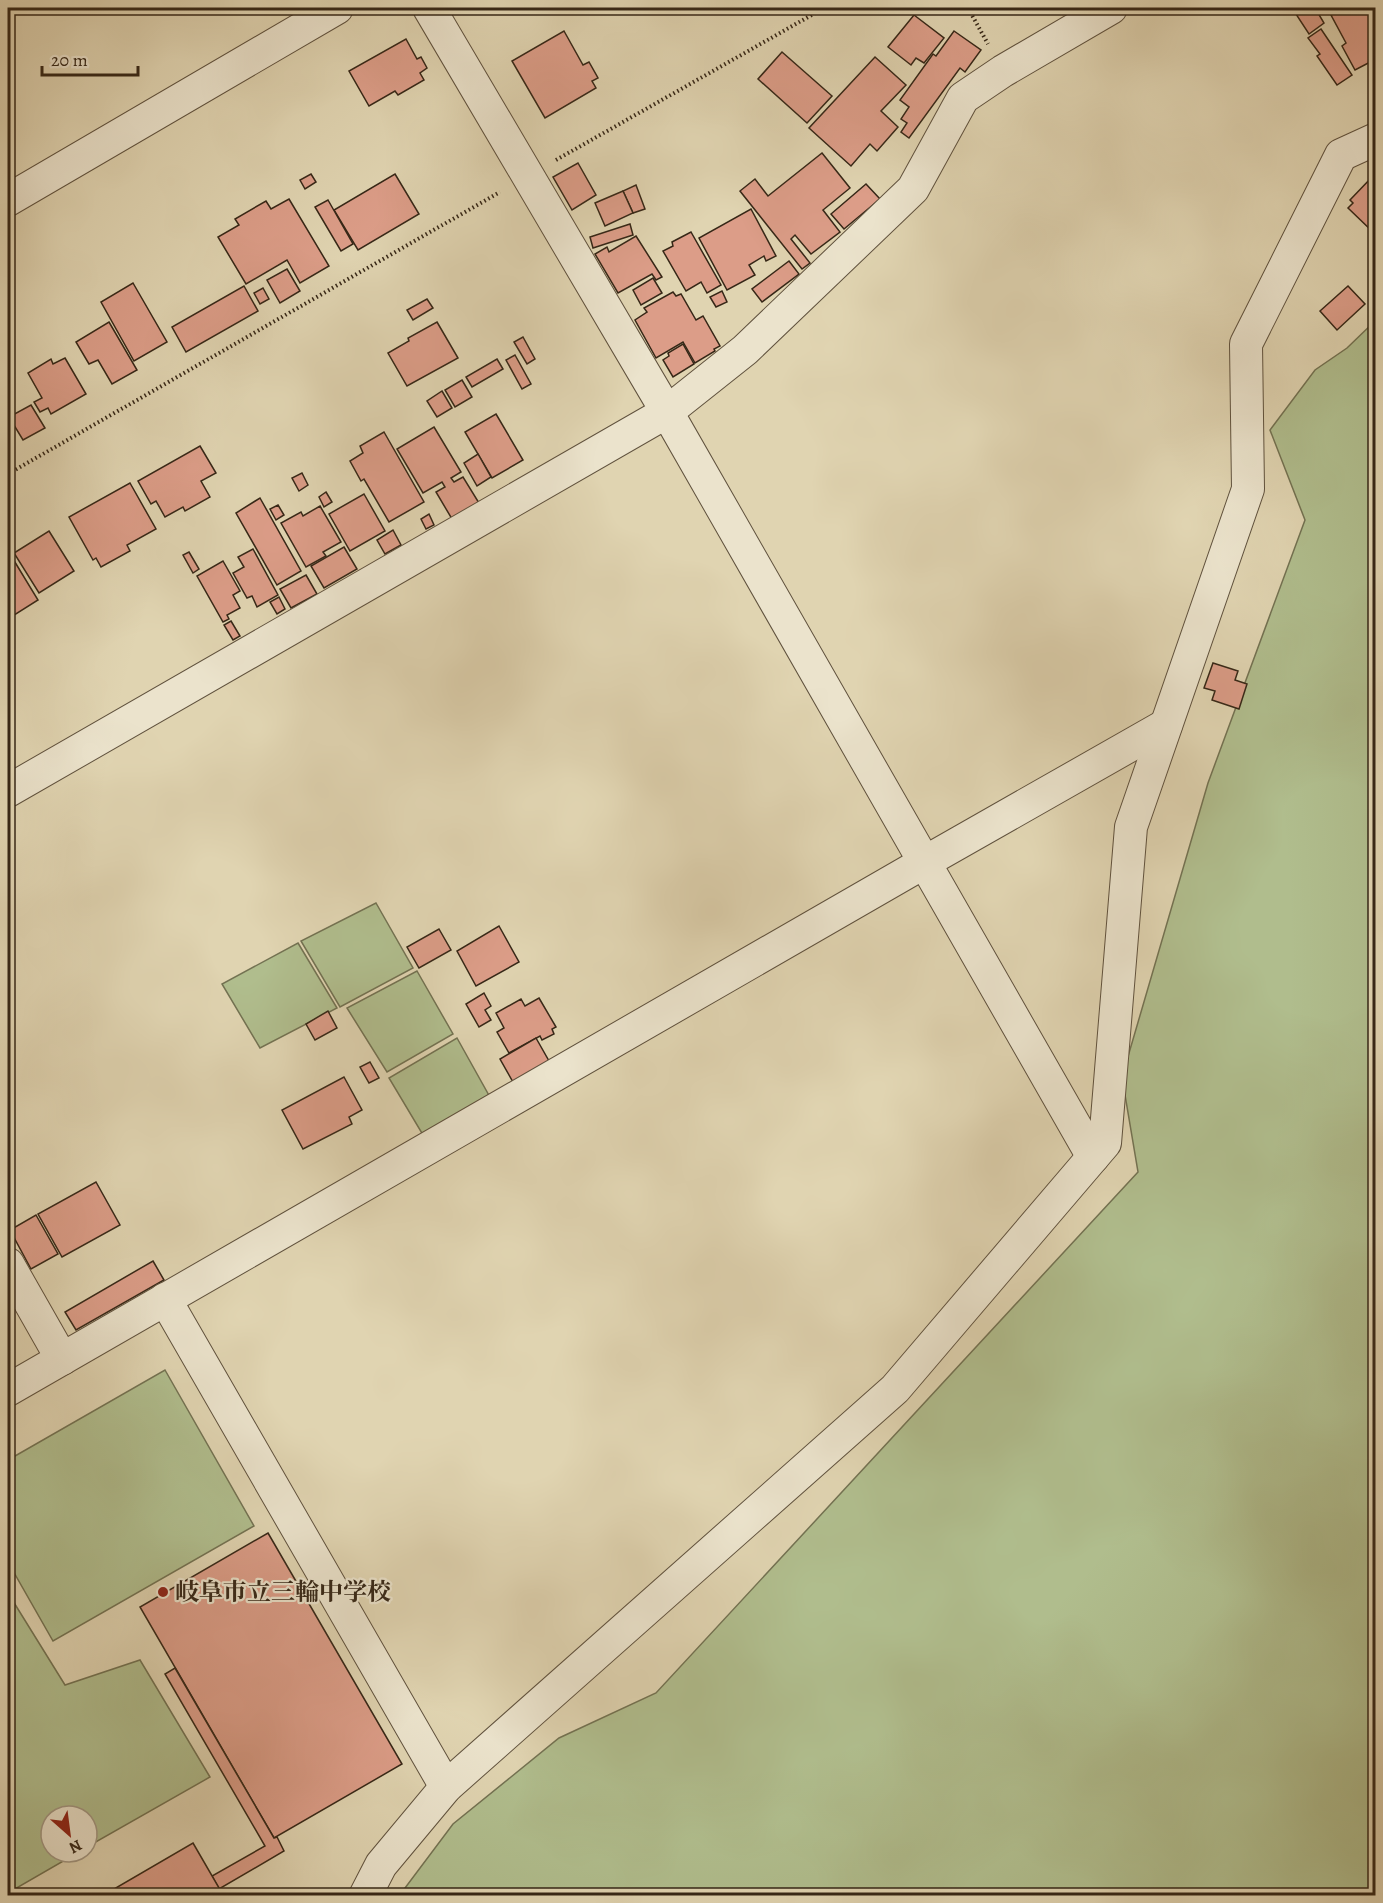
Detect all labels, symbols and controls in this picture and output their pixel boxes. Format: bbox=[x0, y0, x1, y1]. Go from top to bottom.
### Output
scale bar bbox=[42, 39, 138, 77]
text: 20 m bbox=[51, 48, 88, 72]
place label: 岐阜市立三輪中学校 bbox=[175, 1576, 391, 1608]
marker: 岐阜市立三輪中学校 bbox=[156, 1585, 170, 1599]
north arrow bbox=[39, 1804, 99, 1864]
text: N bbox=[65, 1834, 86, 1859]

